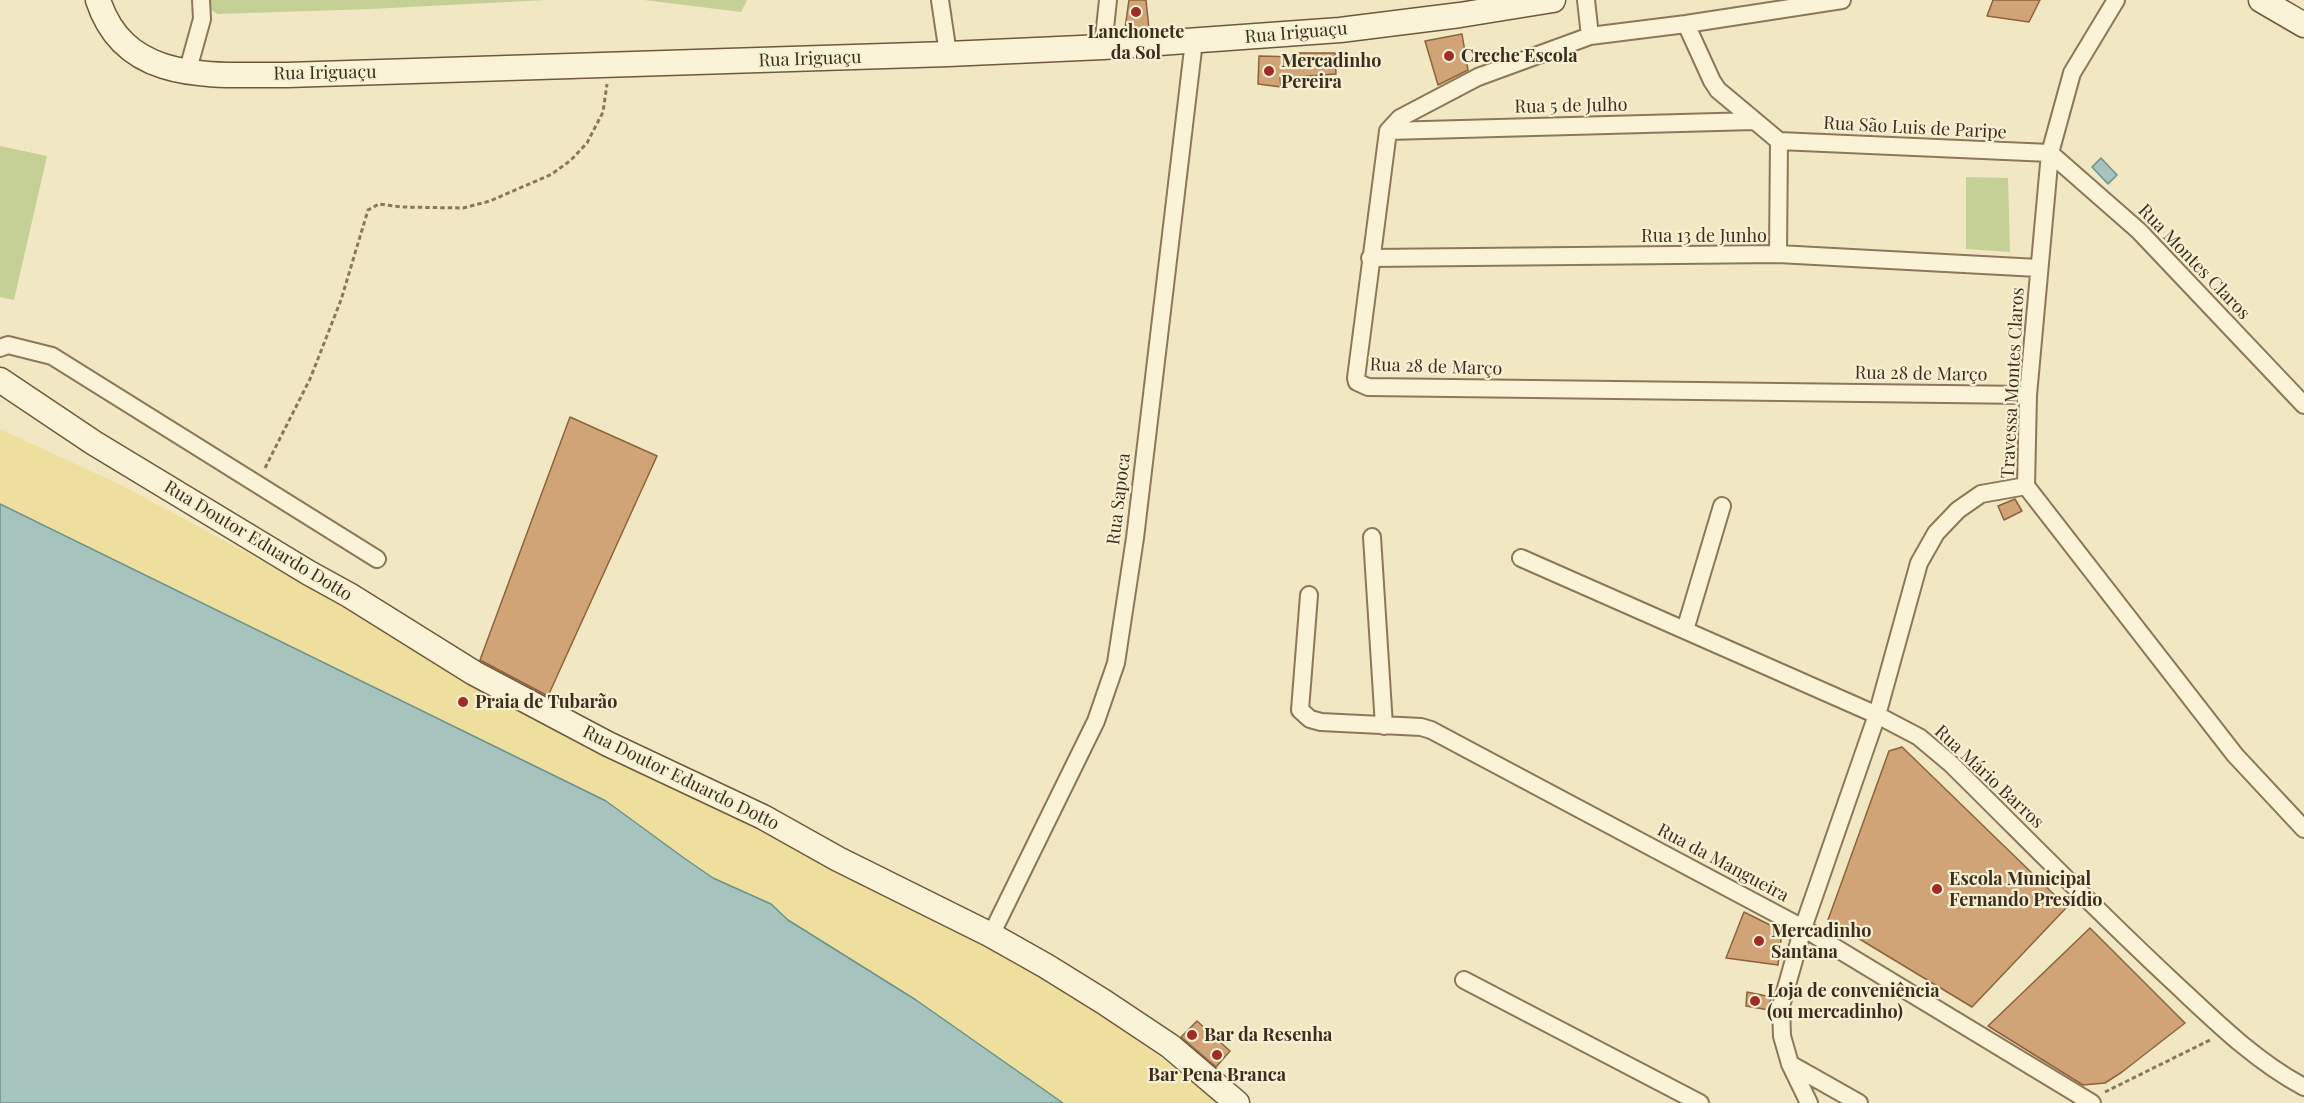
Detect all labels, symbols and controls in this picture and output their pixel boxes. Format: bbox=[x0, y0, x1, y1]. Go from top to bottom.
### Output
marker: Lanchonete da Sol bbox=[1129, 5, 1143, 19]
street label: Rua Iriguaçu bbox=[1244, 18, 1348, 48]
place label: Lanchonete da Sol bbox=[1088, 21, 1184, 63]
place label: Creche Escola bbox=[1461, 45, 1578, 67]
street label: Rua Iriguaçu bbox=[758, 46, 862, 72]
marker: Creche Escola bbox=[1442, 49, 1456, 63]
place label: Mercadinho Pereira bbox=[1281, 50, 1381, 92]
street label: Rua Iriguaçu bbox=[273, 61, 377, 85]
marker: Mercadinho Pereira bbox=[1262, 64, 1276, 78]
street label: Rua 5 de Julho bbox=[1514, 94, 1628, 118]
street label: Rua São Luis de Paripe bbox=[1823, 112, 2007, 144]
street label: Rua Montes Claros bbox=[2134, 200, 2254, 324]
street label: Rua 13 de Junho bbox=[1641, 225, 1767, 247]
street label: Travessa Montes Claros bbox=[1997, 287, 2029, 479]
street label: Rua 28 de Março bbox=[1369, 354, 1503, 380]
street label: Rua 28 de Março bbox=[1854, 362, 1988, 386]
street label: Rua Sapoca bbox=[1103, 452, 1135, 546]
street label: Rua Doutor Eduardo Dotto bbox=[160, 476, 356, 606]
place label: Praia de Tubarão bbox=[475, 691, 617, 713]
marker: Praia de Tubarão bbox=[456, 695, 470, 709]
street label: Rua Doutor Eduardo Dotto bbox=[579, 721, 783, 835]
street label: Rua Mário Barros bbox=[1930, 721, 2048, 833]
street label: Rua da Mangueira bbox=[1654, 819, 1792, 907]
place label: Escola Municipal Fernando Presídio bbox=[1949, 868, 2102, 910]
marker: Escola Municipal Fernando Presídio bbox=[1930, 882, 1944, 896]
place label: Mercadinho Santana bbox=[1771, 920, 1871, 962]
marker: Mercadinho Santana bbox=[1752, 934, 1766, 948]
place label: Loja de conveniência (ou mercadinho) bbox=[1767, 980, 1940, 1022]
marker: Loja de conveniência (ou mercadinho) bbox=[1748, 994, 1762, 1008]
place label: Bar da Resenha bbox=[1204, 1024, 1332, 1046]
marker: Bar da Resenha bbox=[1185, 1028, 1199, 1042]
marker: Bar Pena Branca bbox=[1210, 1048, 1224, 1062]
place label: Bar Pena Branca bbox=[1148, 1064, 1286, 1086]

